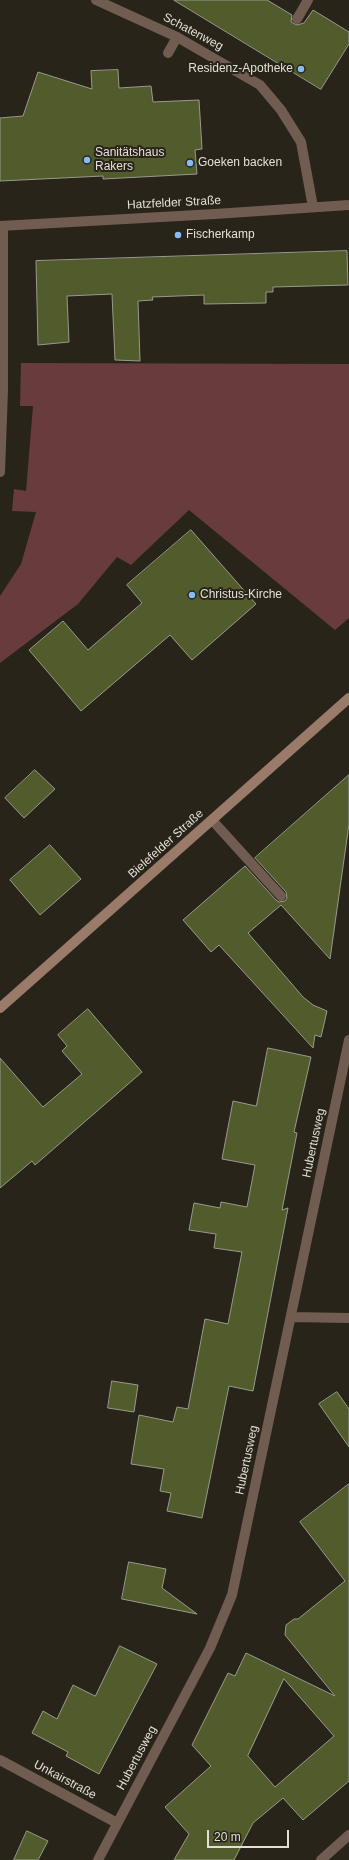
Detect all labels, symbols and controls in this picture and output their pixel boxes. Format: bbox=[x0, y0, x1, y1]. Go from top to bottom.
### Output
street label: Schatenweg bbox=[160, 10, 226, 54]
place label: Residenz-Apotheke bbox=[188, 62, 293, 76]
marker: Residenz-Apotheke bbox=[296, 64, 306, 74]
place label: Sanitätshaus Rakers bbox=[95, 146, 164, 174]
marker: Sanitätshaus Rakers bbox=[82, 155, 92, 165]
place label: Goeken backen bbox=[198, 156, 282, 170]
marker: Goeken backen bbox=[185, 158, 195, 168]
street label: Hatzfelder Straße bbox=[127, 193, 221, 213]
place label: Fischerkamp bbox=[186, 228, 255, 242]
marker: Fischerkamp bbox=[173, 230, 183, 240]
place label: Christus-Kirche bbox=[200, 588, 282, 602]
marker: Christus-Kirche bbox=[187, 590, 197, 600]
street label: Bielefelder Straße bbox=[125, 807, 207, 881]
street label: Hubertusweg bbox=[300, 1107, 328, 1179]
street label: Hubertusweg bbox=[233, 1424, 261, 1496]
street label: Hubertusweg bbox=[114, 1723, 160, 1793]
street label: Unkairstraße bbox=[31, 1758, 99, 1802]
scale bar bbox=[209, 1822, 291, 1848]
text: 20 m bbox=[214, 1830, 241, 1844]

